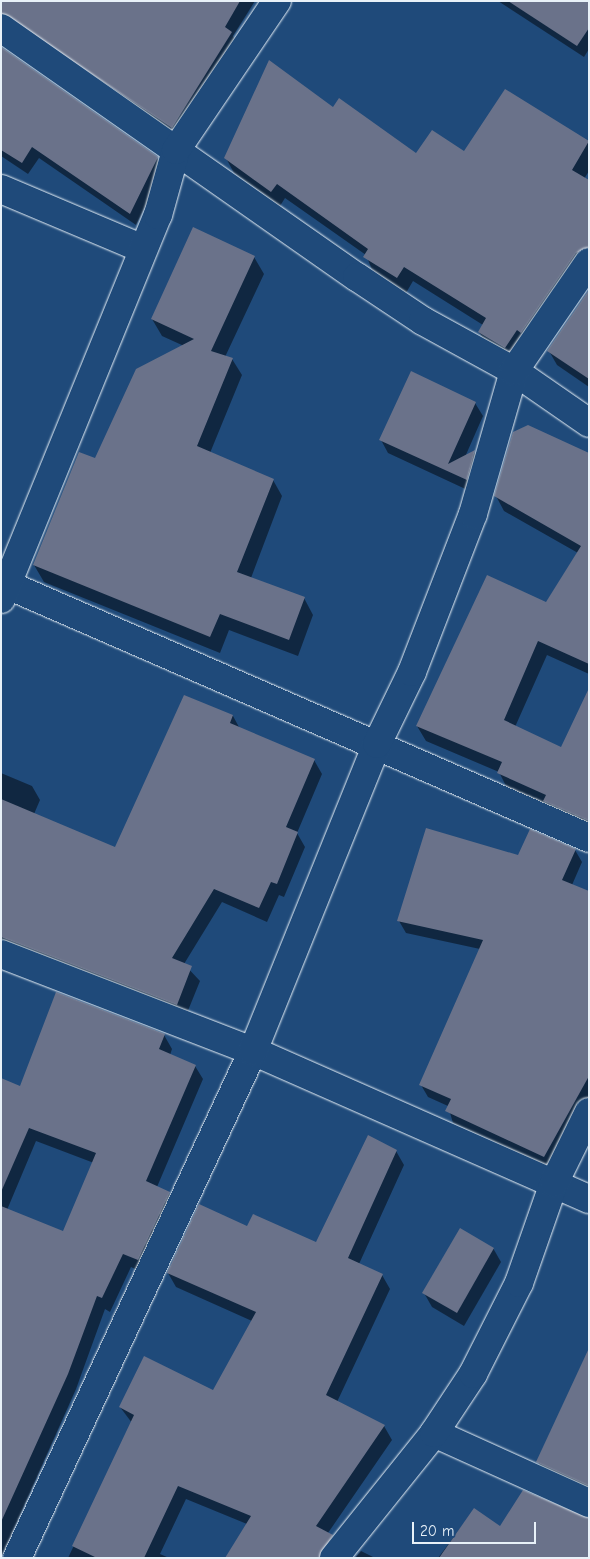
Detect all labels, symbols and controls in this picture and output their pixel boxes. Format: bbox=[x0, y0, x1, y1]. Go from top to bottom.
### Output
scale bar bbox=[415, 1512, 539, 1544]
text: 20 m bbox=[420, 1522, 454, 1540]

